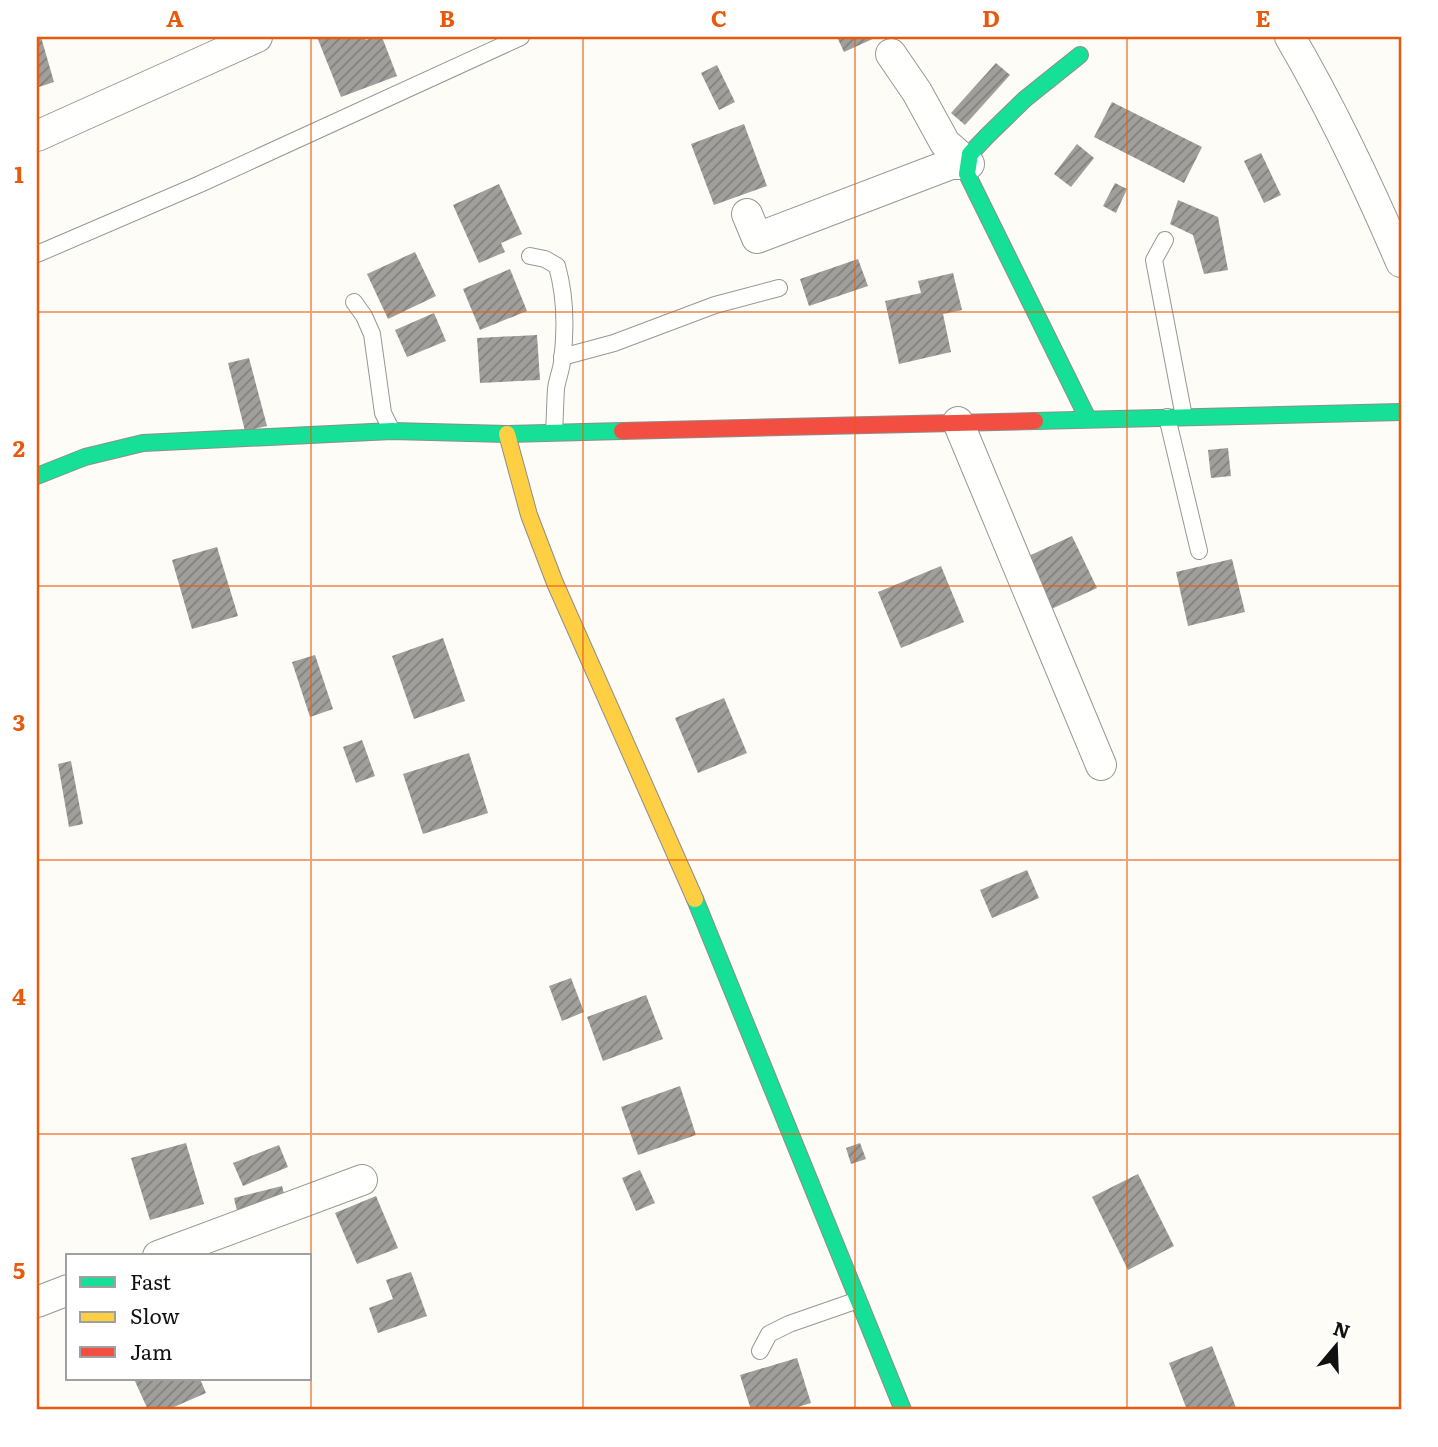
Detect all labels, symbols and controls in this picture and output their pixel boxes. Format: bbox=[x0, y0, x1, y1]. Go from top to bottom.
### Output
text: A bbox=[166, 0, 184, 34]
text: B bbox=[439, 0, 455, 34]
text: C bbox=[711, 0, 727, 34]
text: D bbox=[982, 0, 1000, 34]
text: E bbox=[1255, 0, 1271, 34]
text: 1 bbox=[14, 156, 24, 190]
text: 2 bbox=[13, 430, 25, 464]
text: 3 bbox=[13, 704, 25, 738]
text: 4 bbox=[12, 978, 26, 1012]
text: 5 bbox=[13, 1252, 25, 1286]
legend bbox=[66, 1254, 312, 1380]
text: Fast bbox=[130, 1265, 171, 1296]
text: Slow bbox=[130, 1299, 180, 1330]
north arrow bbox=[1302, 1310, 1372, 1380]
text: N bbox=[1330, 1313, 1354, 1345]
text: Jam bbox=[130, 1335, 172, 1366]

